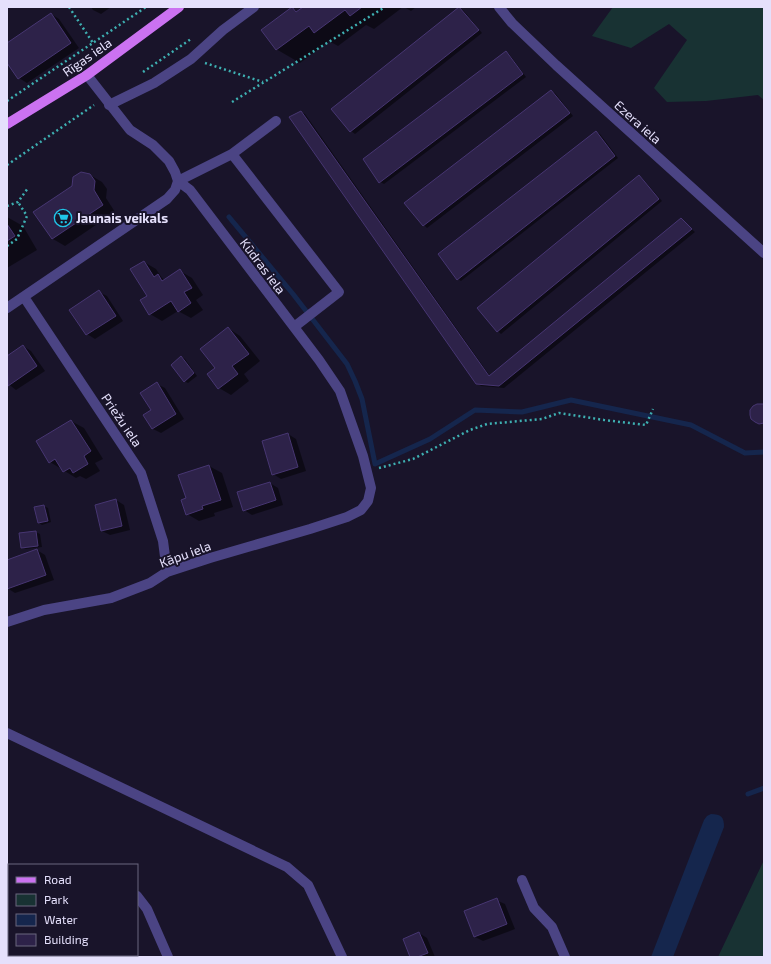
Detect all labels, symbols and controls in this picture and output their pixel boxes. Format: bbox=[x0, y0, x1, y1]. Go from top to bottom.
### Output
street label: Rīgas iela bbox=[59, 34, 115, 80]
street label: Ezera iela bbox=[611, 97, 665, 147]
supermarket icon: Jaunais veikals bbox=[53, 208, 73, 228]
place label: Jaunais veikals bbox=[76, 210, 168, 226]
street label: Kūdras iela bbox=[237, 235, 289, 297]
street label: Priežu iela bbox=[98, 390, 146, 450]
street label: Kāpu iela bbox=[157, 537, 213, 571]
legend bbox=[8, 864, 138, 956]
text: Road bbox=[44, 872, 72, 886]
text: Park bbox=[44, 892, 69, 906]
text: Water bbox=[44, 912, 78, 926]
text: Building bbox=[44, 932, 89, 946]

